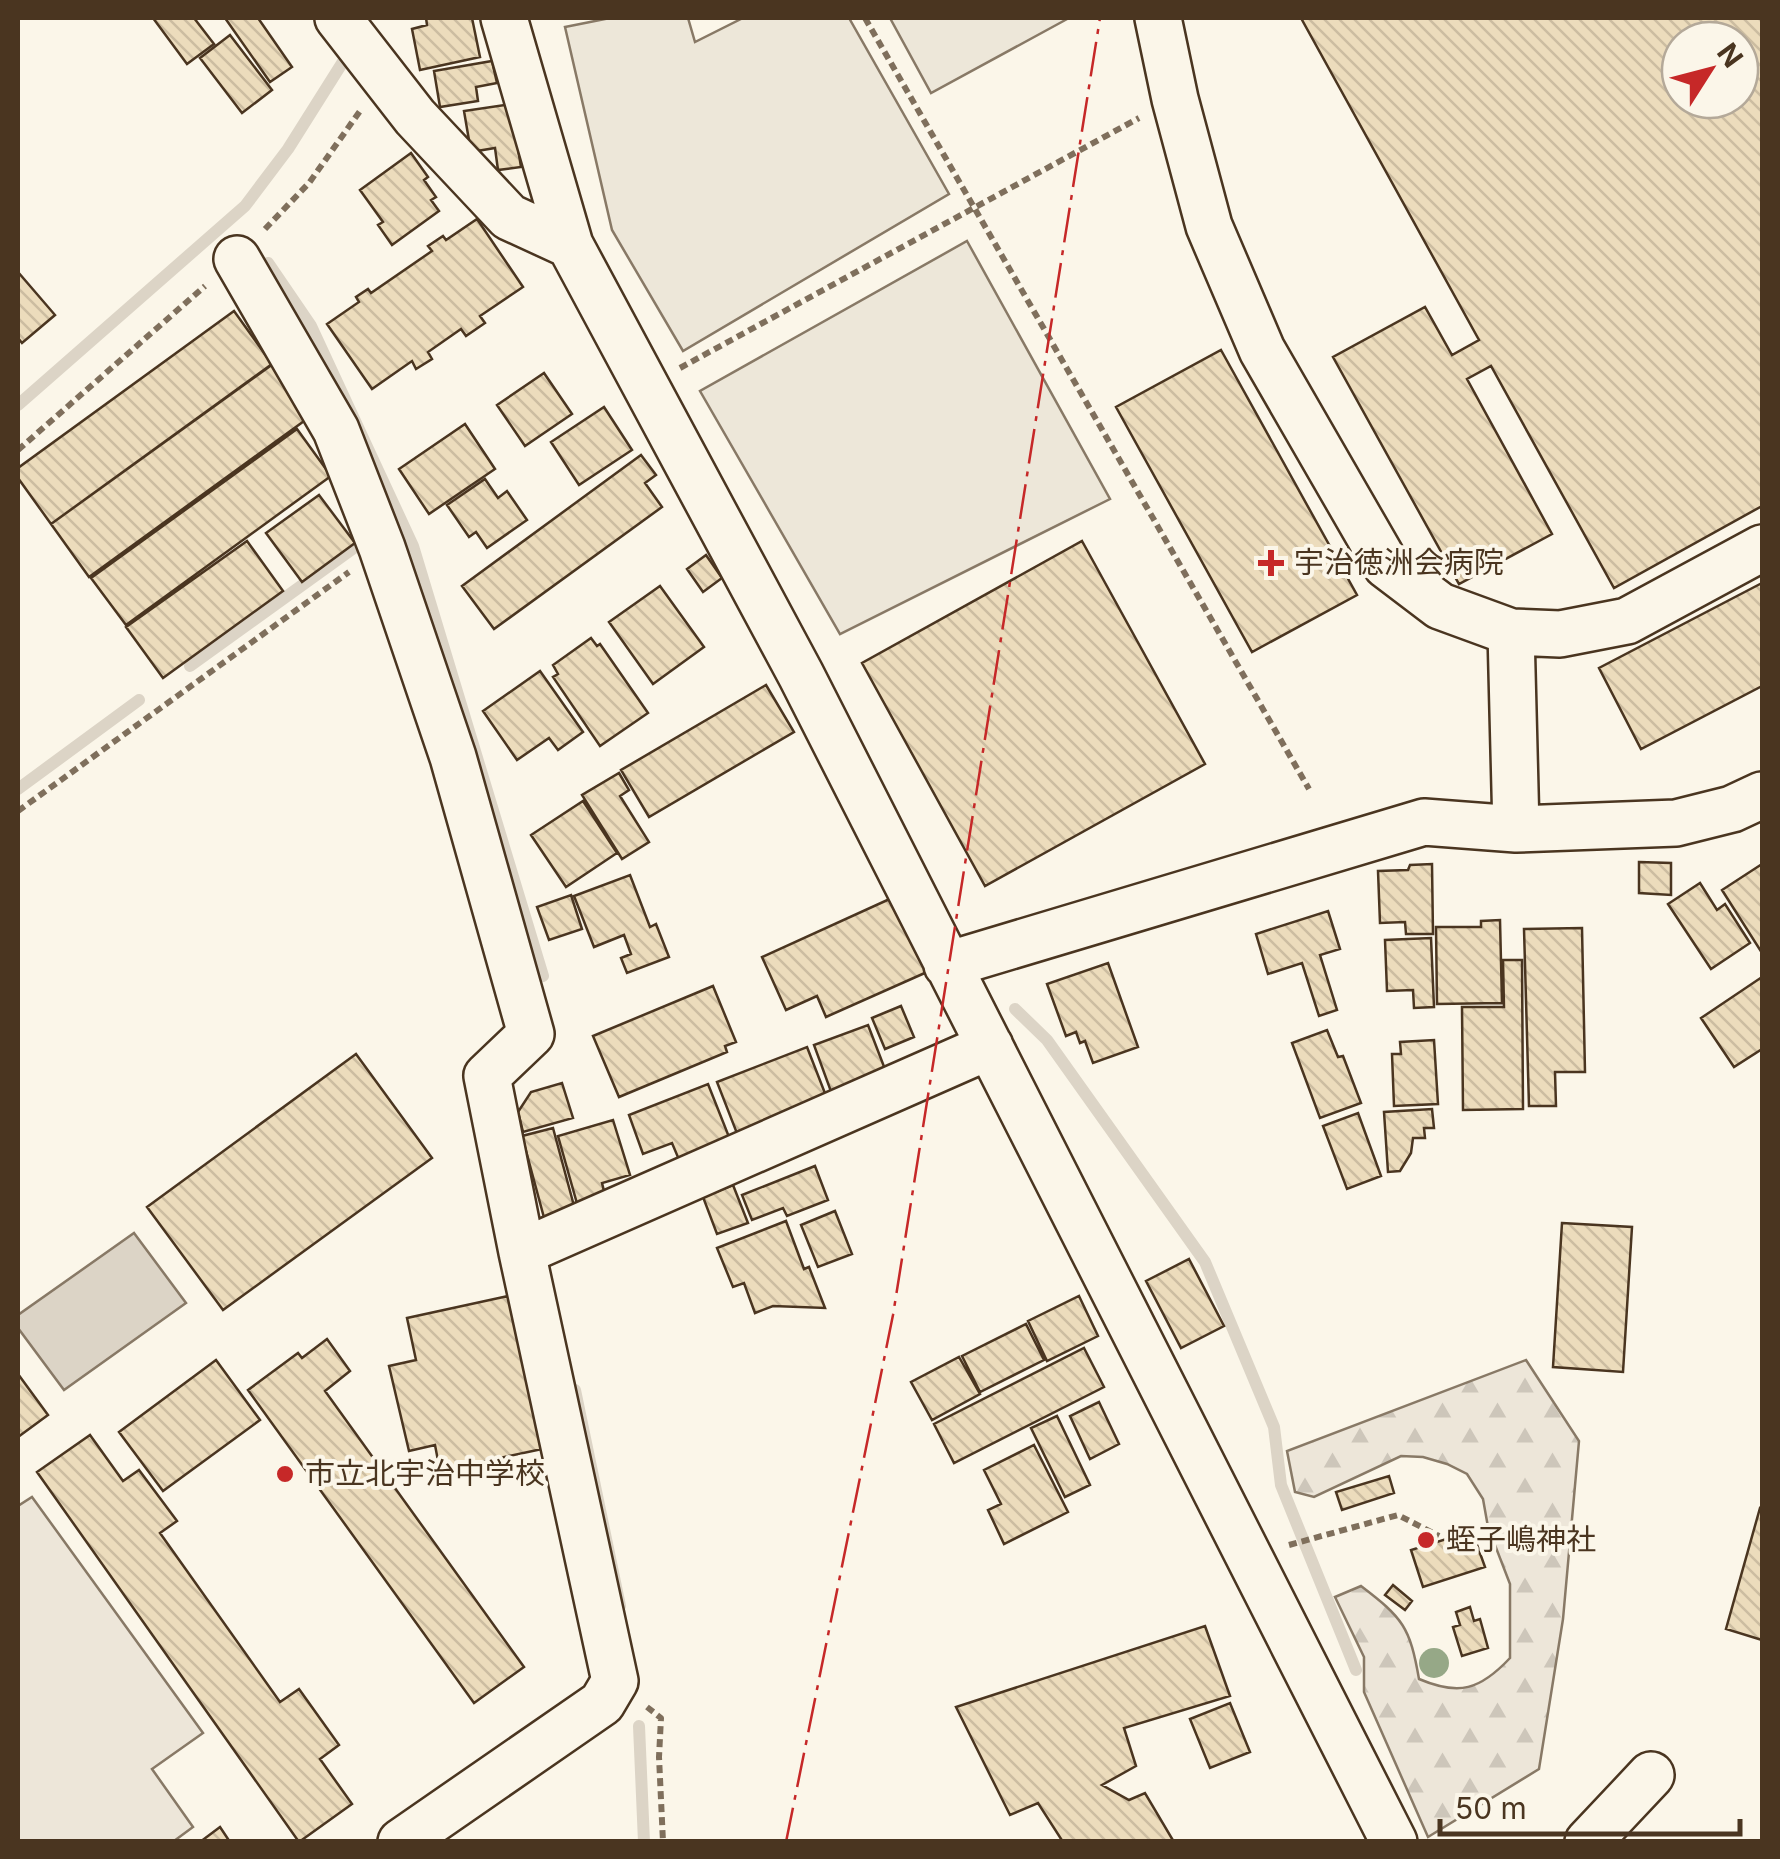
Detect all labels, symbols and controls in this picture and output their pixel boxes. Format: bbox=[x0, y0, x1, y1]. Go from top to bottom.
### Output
north arrow bbox=[1660, 20, 1760, 120]
text: N bbox=[1710, 37, 1750, 74]
place label: 宇治徳洲会病院 bbox=[1294, 544, 1504, 580]
marker: 宇治徳洲会病院 bbox=[1258, 550, 1284, 576]
place label: 市立北宇治中学校 bbox=[305, 1455, 545, 1491]
marker: 市立北宇治中学校 bbox=[274, 1463, 296, 1485]
place label: 蛭子嶋神社 bbox=[1446, 1521, 1596, 1557]
marker: 蛭子嶋神社 bbox=[1415, 1529, 1437, 1551]
scale bar bbox=[1440, 1774, 1740, 1836]
text: 50 m bbox=[1455, 1790, 1527, 1826]

